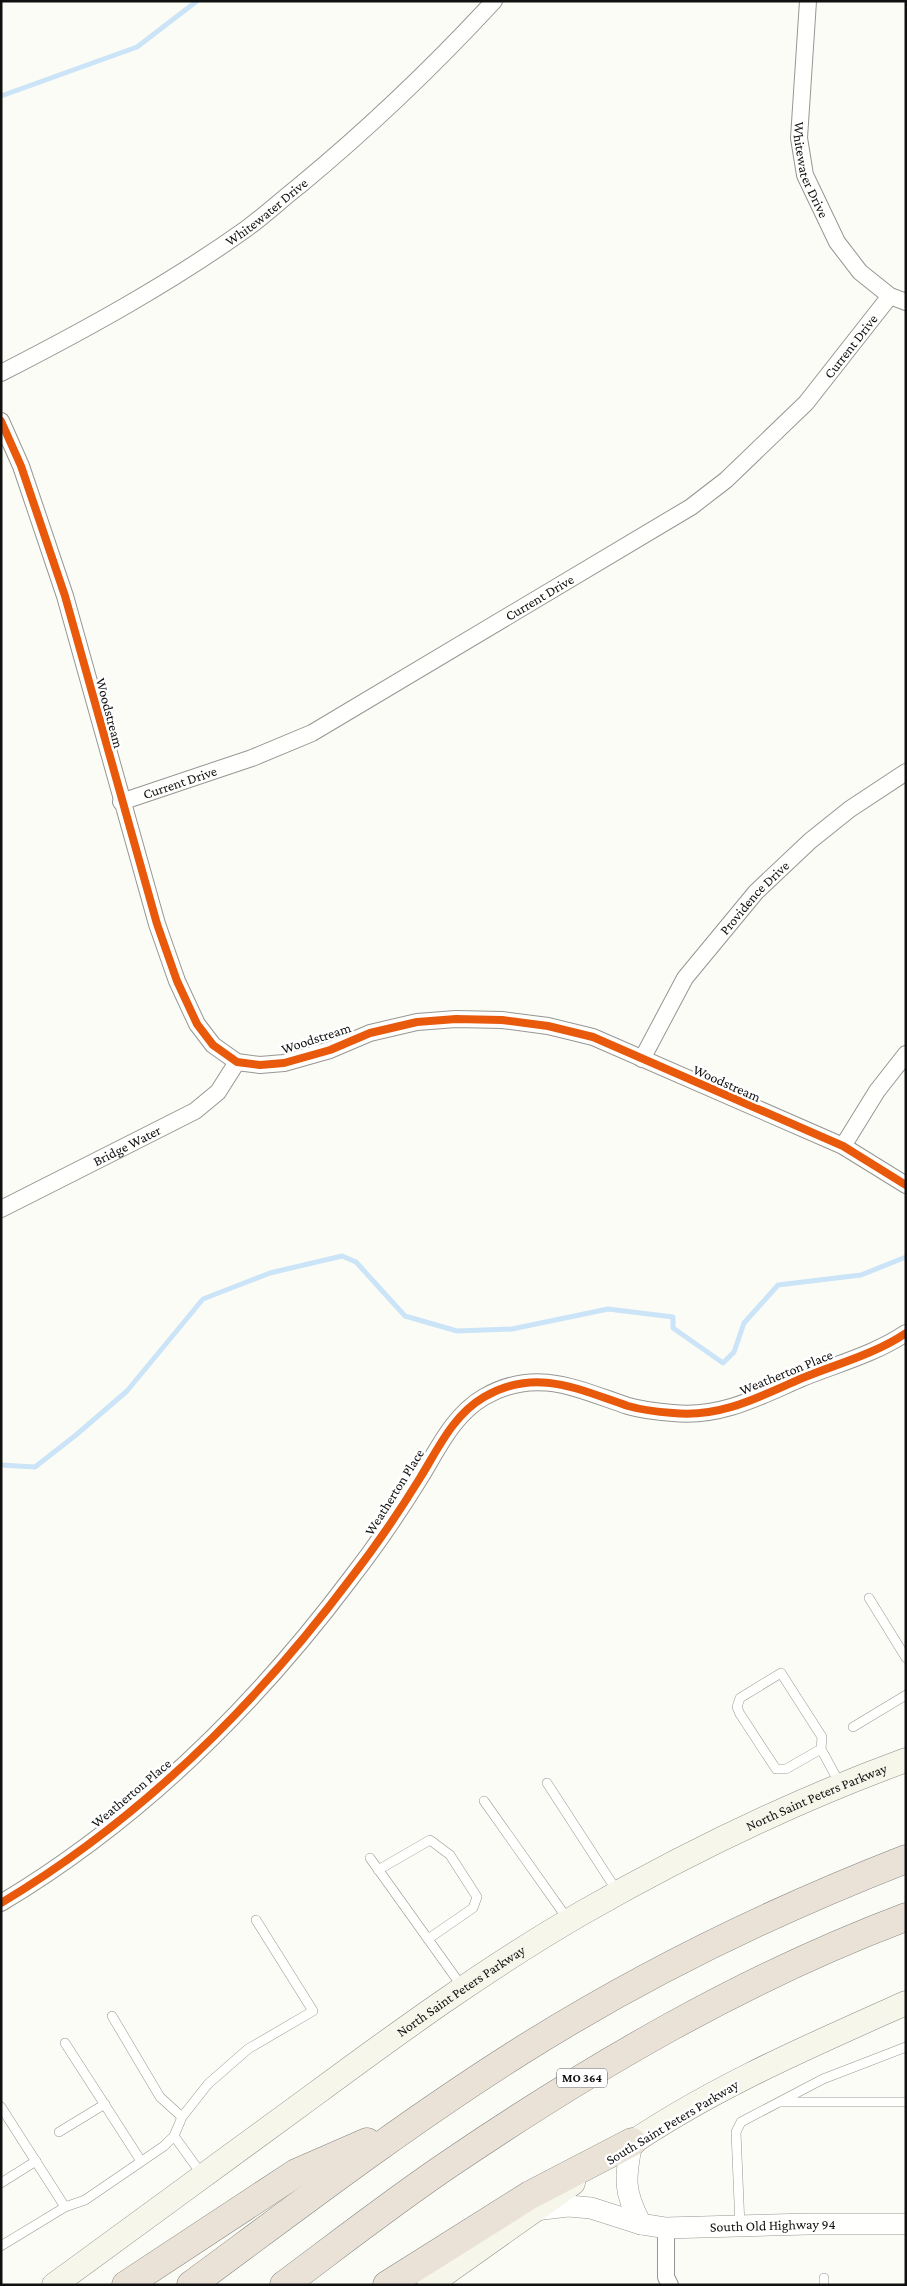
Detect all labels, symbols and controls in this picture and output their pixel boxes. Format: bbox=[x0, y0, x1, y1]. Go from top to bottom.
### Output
street label: Whitewater Drive bbox=[791, 121, 832, 220]
street label: Whitewater Drive bbox=[222, 174, 311, 249]
street label: Current Drive bbox=[821, 311, 881, 381]
street label: Current Drive bbox=[502, 571, 576, 624]
street label: Woodstream bbox=[93, 676, 127, 750]
street label: Current Drive bbox=[141, 762, 219, 802]
street label: Providence Drive bbox=[716, 857, 792, 938]
street label: Woodstream bbox=[279, 1019, 353, 1057]
street label: Woodstream bbox=[691, 1061, 763, 1105]
street label: Bridge Water bbox=[90, 1122, 163, 1169]
street label: Weatherton Place bbox=[737, 1346, 835, 1398]
street label: Weatherton Place bbox=[361, 1446, 427, 1538]
street label: Weatherton Place bbox=[88, 1755, 174, 1831]
street label: North Saint Peters Parkway bbox=[743, 1760, 890, 1834]
street label: North Saint Peters Parkway bbox=[393, 1941, 528, 2040]
road number: MO 364 bbox=[557, 2068, 607, 2088]
street label: South Saint Peters Parkway bbox=[603, 2076, 742, 2168]
street label: South Old Highway 94 bbox=[710, 2216, 836, 2235]

